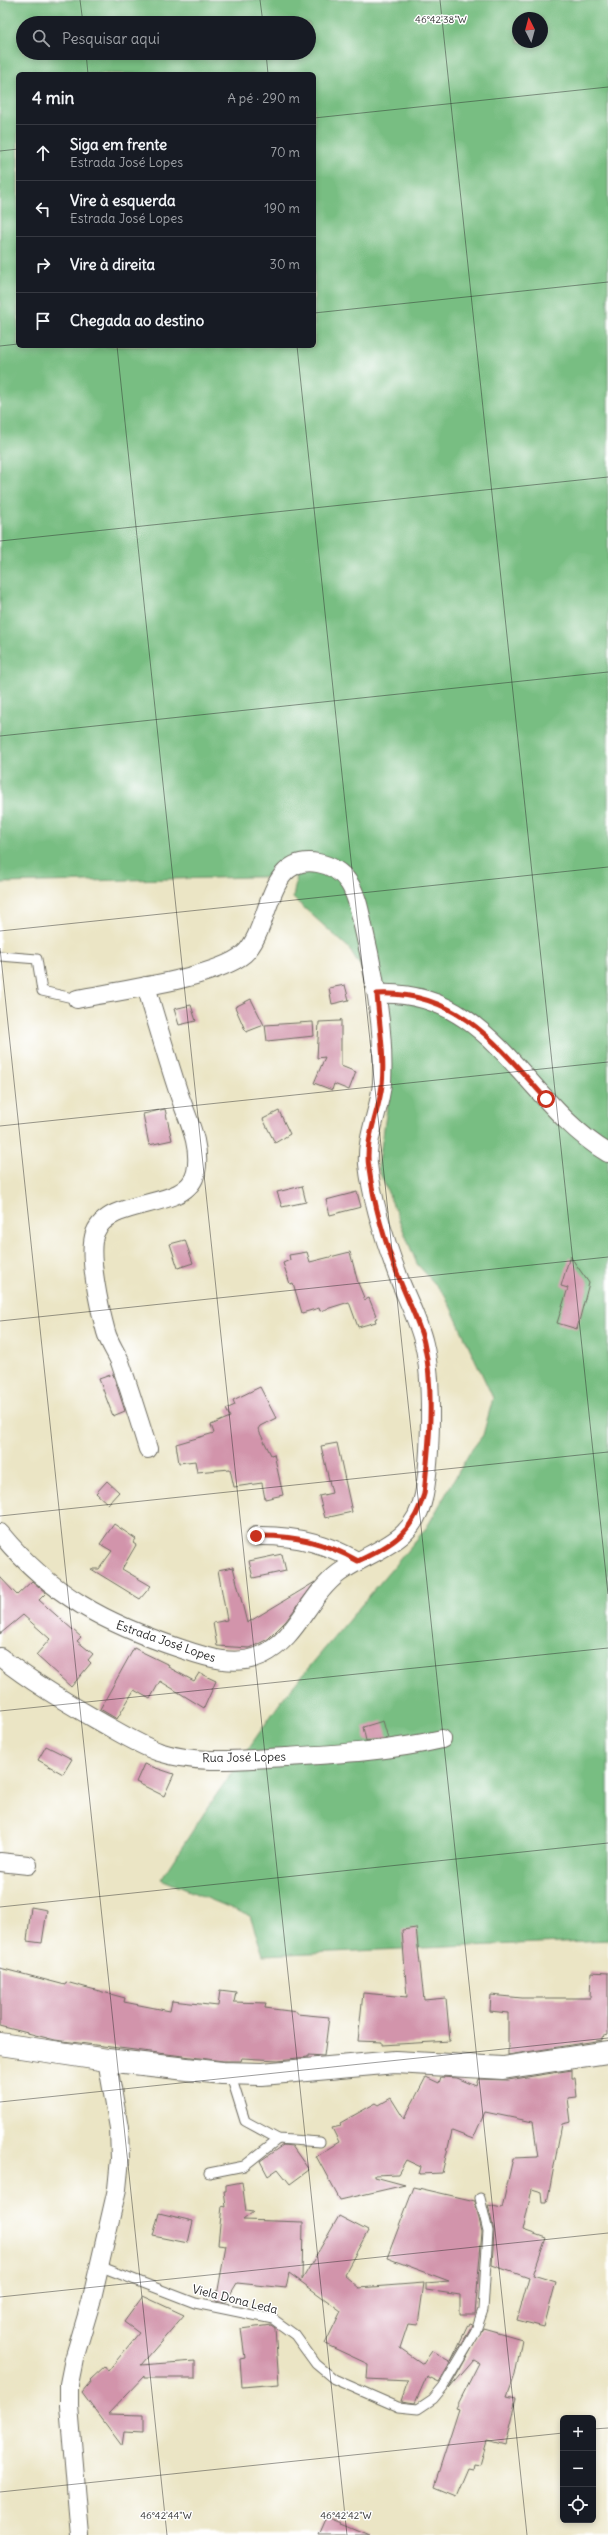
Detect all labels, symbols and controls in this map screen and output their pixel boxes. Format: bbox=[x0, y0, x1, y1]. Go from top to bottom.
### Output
north arrow bbox=[512, 12, 548, 48]
text: 46°42'38"W bbox=[415, 13, 467, 26]
search box bbox=[16, 16, 316, 60]
icon: search bbox=[30, 27, 52, 49]
text: Pesquisar aqui bbox=[62, 29, 160, 48]
text: 4 min bbox=[32, 87, 74, 109]
text: A pé · 290 m bbox=[227, 90, 300, 107]
text: Siga em frente bbox=[70, 135, 167, 154]
icon: ahead bbox=[32, 142, 54, 164]
text: 70 m bbox=[271, 144, 300, 161]
text: Estrada José Lopes bbox=[70, 154, 183, 171]
text: Vire à esquerda bbox=[70, 191, 176, 210]
icon: left bbox=[32, 198, 54, 220]
text: 190 m bbox=[264, 200, 300, 217]
text: Estrada José Lopes bbox=[70, 210, 183, 227]
icon: right bbox=[32, 254, 54, 276]
text: Vire à direita bbox=[70, 255, 155, 274]
text: 30 m bbox=[270, 256, 300, 273]
icon: arrive bbox=[32, 310, 54, 332]
text: Chegada ao destino bbox=[70, 311, 204, 330]
route start bbox=[537, 1090, 555, 1108]
route end bbox=[247, 1527, 265, 1545]
street label: Estrada José Lopes bbox=[114, 1617, 218, 1665]
street label: Rua José Lopes bbox=[202, 1749, 286, 1765]
street label: Viela Dona Leda bbox=[191, 2281, 279, 2317]
map controls bbox=[560, 2415, 596, 2523]
button: + bbox=[560, 2415, 596, 2451]
button: − bbox=[560, 2451, 596, 2487]
button: locate bbox=[560, 2487, 596, 2523]
text: 46°42'44"W bbox=[140, 2509, 192, 2522]
text: 46°42'42"W bbox=[320, 2509, 372, 2522]

